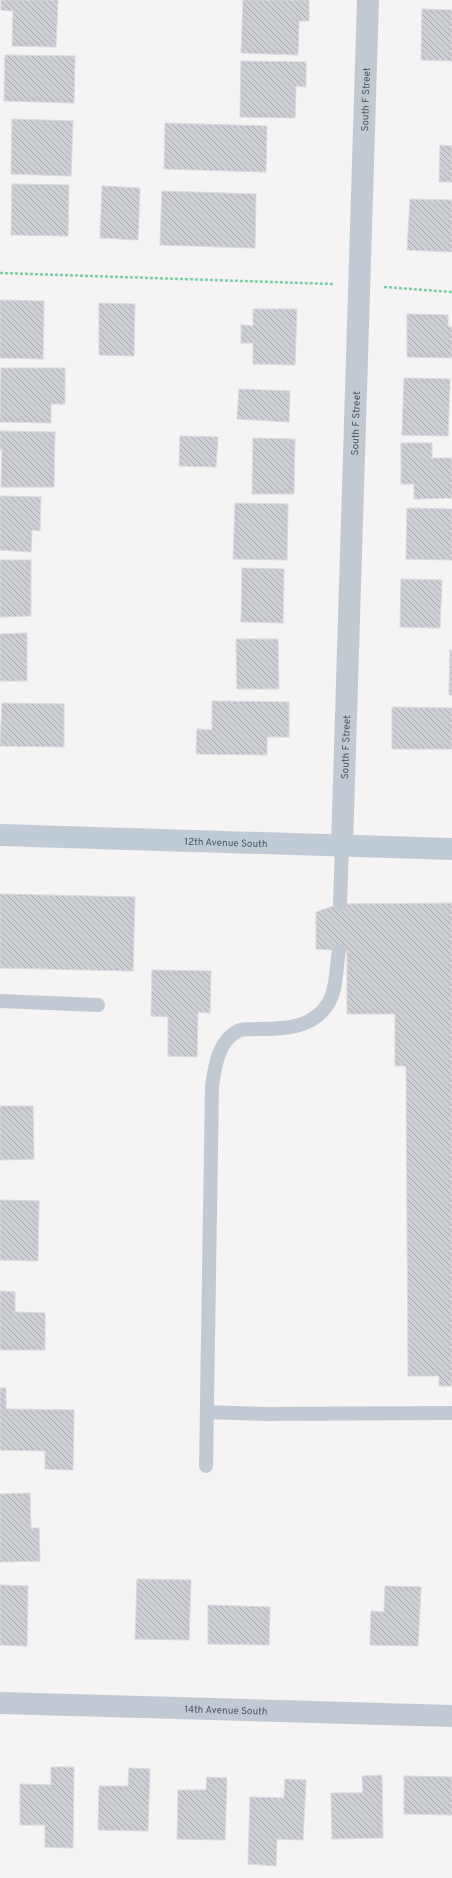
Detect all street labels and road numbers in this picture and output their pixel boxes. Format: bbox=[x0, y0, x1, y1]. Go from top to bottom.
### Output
street label: South F Street bbox=[359, 67, 374, 132]
street label: South F Street bbox=[349, 391, 364, 456]
street label: South F Street bbox=[339, 715, 354, 779]
street label: 12th Avenue South bbox=[184, 836, 268, 851]
street label: 14th Avenue South bbox=[184, 1703, 268, 1719]

